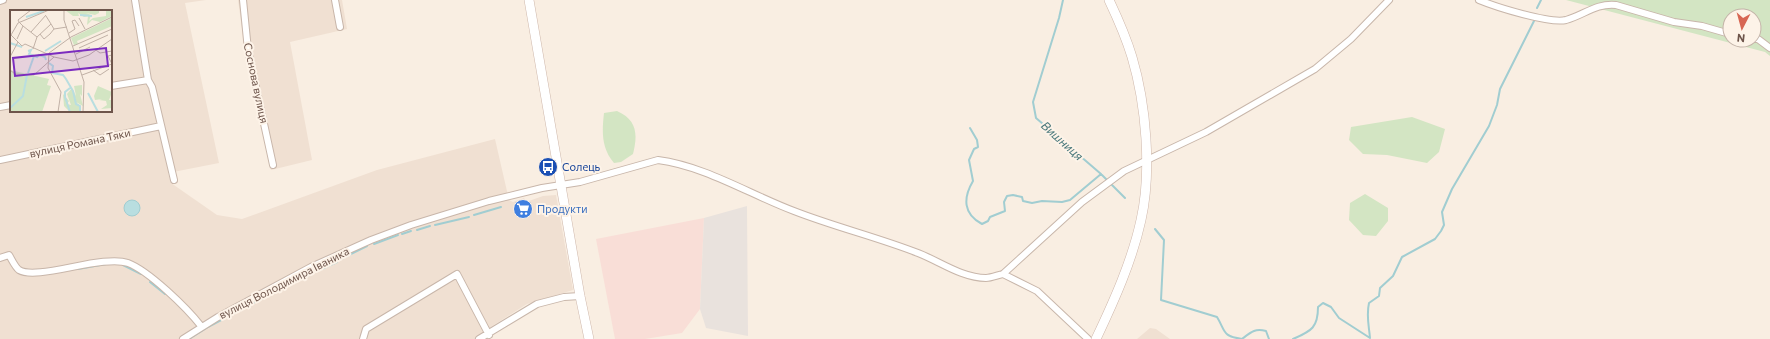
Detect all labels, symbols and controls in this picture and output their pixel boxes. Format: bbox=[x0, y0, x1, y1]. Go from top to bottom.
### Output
north arrow bbox=[1722, 8, 1762, 48]
inset map bbox=[10, 10, 112, 112]
text: N bbox=[1736, 32, 1746, 45]
street label: Соснова вулиця bbox=[242, 41, 271, 124]
water label: Вишниця bbox=[1039, 118, 1087, 163]
street label: вулиця Романа Тяки bbox=[28, 125, 132, 160]
bus stop icon: Солець bbox=[537, 156, 559, 178]
place label: Солець bbox=[562, 160, 601, 173]
supermarket icon: Продукти bbox=[512, 198, 534, 220]
place label: Продукти bbox=[537, 202, 588, 215]
street label: вулиця Володимира Іваника bbox=[216, 244, 351, 321]

